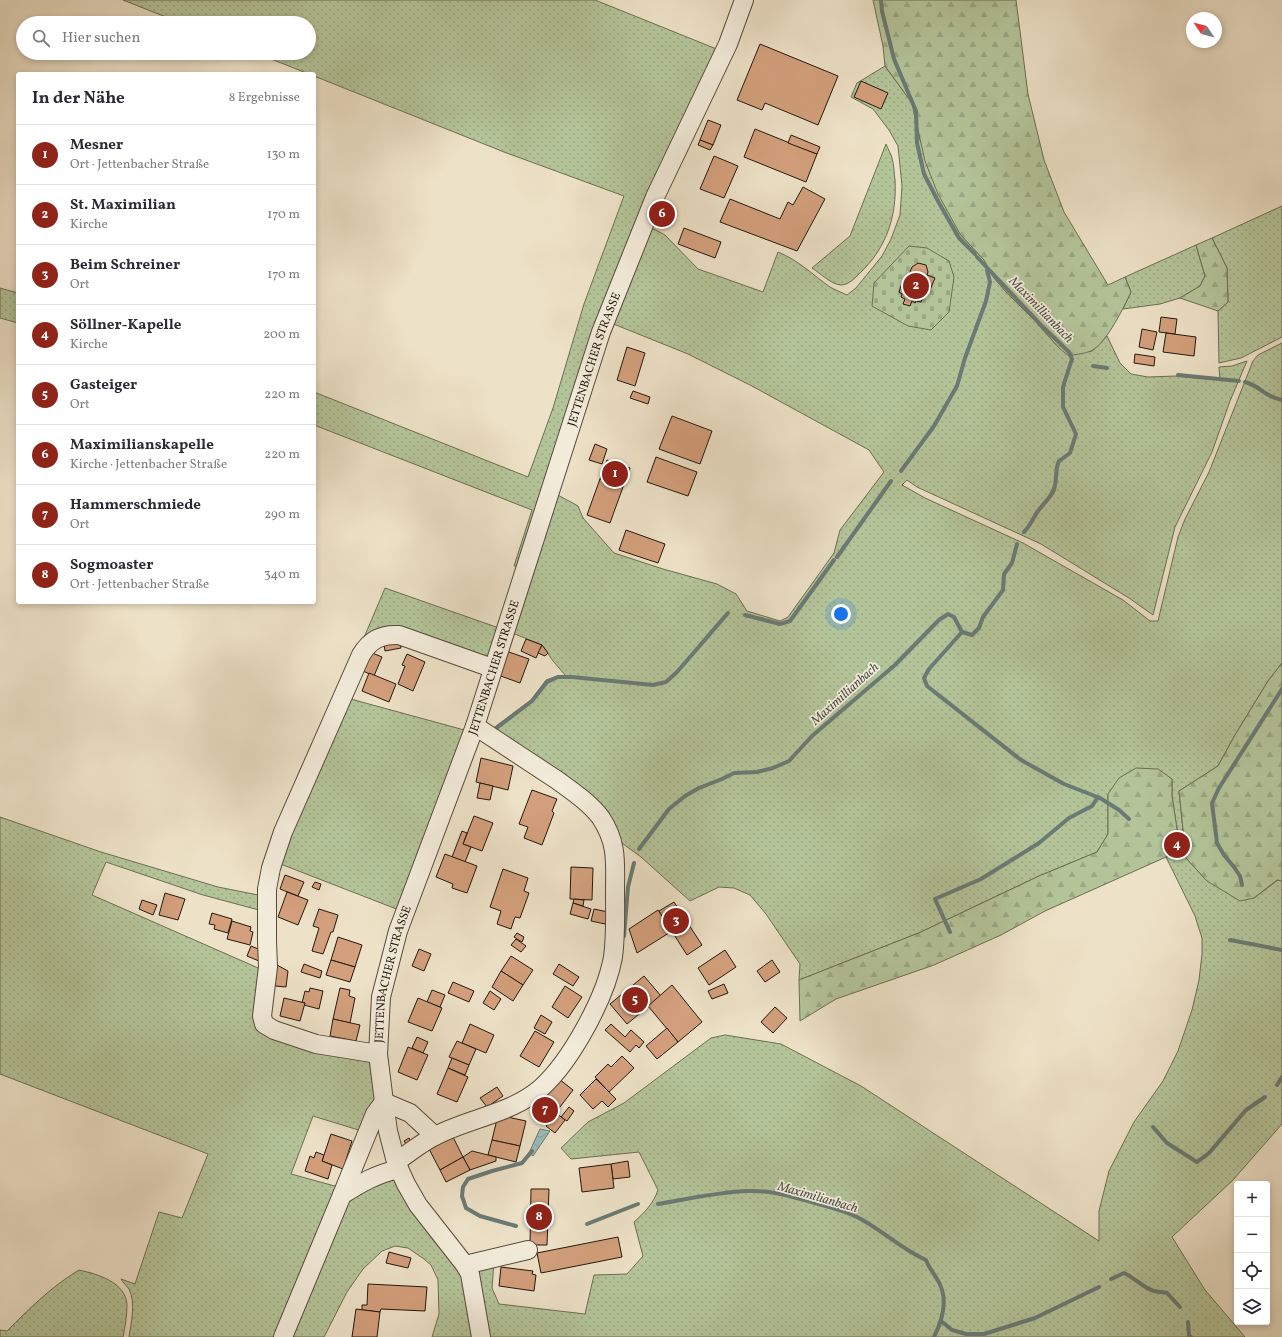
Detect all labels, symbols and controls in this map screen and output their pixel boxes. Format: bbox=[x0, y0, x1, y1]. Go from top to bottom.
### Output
north arrow bbox=[1186, 12, 1222, 48]
search box bbox=[16, 16, 316, 60]
icon: search bbox=[30, 27, 52, 49]
text: Hier suchen bbox=[62, 28, 140, 49]
text: In der Nähe bbox=[32, 87, 125, 110]
text: 8 Ergebnisse bbox=[229, 89, 300, 107]
text: Mesner bbox=[70, 135, 123, 156]
text: 1 bbox=[42, 146, 48, 164]
text: 130 m bbox=[267, 146, 300, 164]
text: Ort · Jettenbacher Straße bbox=[70, 156, 209, 174]
text: St. Maximilian bbox=[70, 195, 176, 216]
pin: 6 bbox=[649, 199, 675, 229]
text: 2 bbox=[42, 206, 48, 224]
text: 170 m bbox=[267, 206, 300, 224]
text: Kirche bbox=[70, 216, 108, 234]
text: Beim Schreiner bbox=[70, 255, 180, 276]
text: 3 bbox=[42, 266, 48, 284]
text: 170 m bbox=[267, 266, 300, 284]
pin: 2 bbox=[903, 271, 929, 301]
water label: Maximillianbach bbox=[1004, 273, 1077, 348]
text: Ort bbox=[70, 276, 90, 294]
street label: JETTENBACHER STRASSE bbox=[564, 290, 625, 429]
text: Söllner-Kapelle bbox=[70, 315, 181, 336]
text: 4 bbox=[41, 326, 49, 344]
text: 200 m bbox=[263, 326, 300, 344]
text: Kirche bbox=[70, 336, 108, 354]
text: Gasteiger bbox=[70, 375, 137, 396]
text: 5 bbox=[42, 386, 48, 404]
text: 220 m bbox=[264, 386, 300, 404]
text: Ort bbox=[70, 396, 90, 414]
text: Maximilianskapelle bbox=[70, 435, 214, 456]
text: 6 bbox=[41, 446, 49, 464]
text: 220 m bbox=[264, 446, 300, 464]
text: Kirche · Jettenbacher Straße bbox=[70, 456, 227, 474]
pin: 1 bbox=[602, 459, 628, 489]
text: Hammerschmiede bbox=[70, 495, 201, 516]
text: 7 bbox=[42, 506, 48, 524]
text: 290 m bbox=[264, 506, 300, 524]
text: Ort bbox=[70, 516, 90, 534]
text: Sogmoaster bbox=[70, 555, 153, 576]
text: 8 bbox=[41, 566, 49, 584]
text: 340 m bbox=[264, 566, 300, 584]
text: Ort · Jettenbacher Straße bbox=[70, 576, 209, 594]
street label: JETTENBACHER STRASSE bbox=[465, 598, 524, 738]
your location bbox=[831, 604, 851, 624]
water label: Maximillianbach bbox=[807, 659, 884, 731]
pin: 4 bbox=[1164, 830, 1190, 860]
street label: JETTENBACHER STRASSE bbox=[372, 904, 416, 1043]
pin: 3 bbox=[663, 906, 689, 936]
pin: 5 bbox=[622, 985, 648, 1015]
pin: 7 bbox=[532, 1095, 558, 1125]
water label: Maximilianbach bbox=[774, 1178, 860, 1218]
map controls bbox=[1234, 1181, 1270, 1325]
button: + bbox=[1234, 1181, 1270, 1217]
pin: 8 bbox=[526, 1202, 552, 1232]
button: − bbox=[1234, 1217, 1270, 1253]
button: locate bbox=[1234, 1253, 1270, 1289]
button: layers bbox=[1234, 1289, 1270, 1325]

